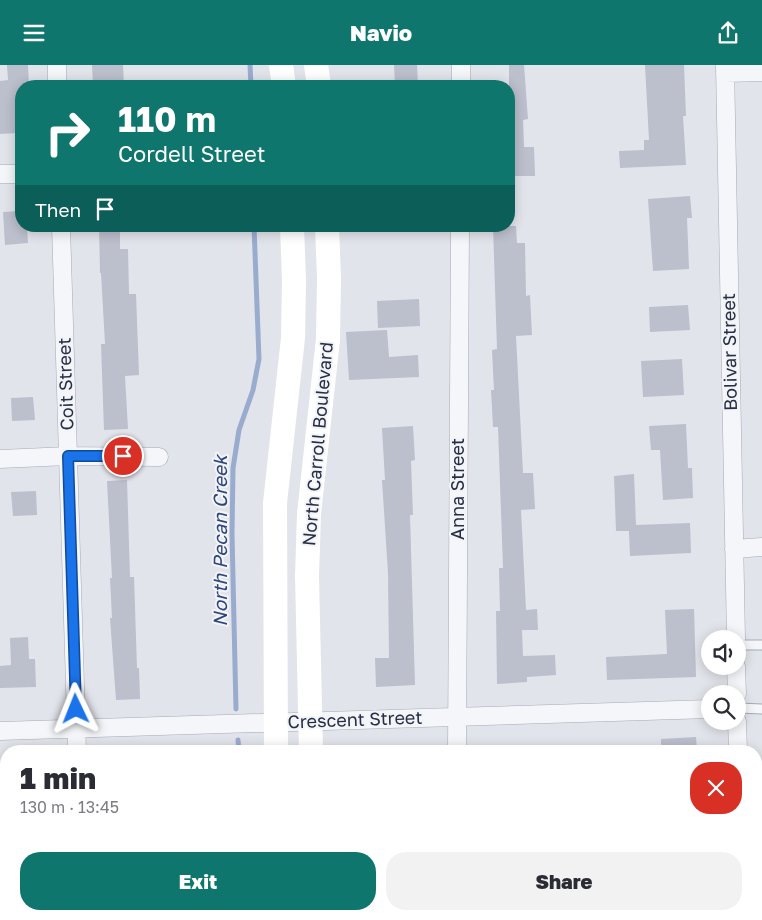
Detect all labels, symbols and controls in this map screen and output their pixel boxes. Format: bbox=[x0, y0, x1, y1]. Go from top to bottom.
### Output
icon: menu bbox=[20, 19, 48, 47]
text: Navio bbox=[350, 19, 412, 46]
icon: share bbox=[714, 19, 742, 47]
text: 110 m bbox=[118, 98, 216, 140]
icon: right bbox=[35, 100, 100, 165]
text: Cordell Street bbox=[118, 140, 266, 167]
icon: arrive bbox=[91, 195, 119, 223]
text: Then bbox=[35, 198, 81, 221]
street label: Bolivar Street bbox=[717, 293, 741, 411]
street label: Coit Street bbox=[52, 337, 78, 431]
street label: North Carroll Boulevard bbox=[297, 341, 337, 547]
pin bbox=[102, 435, 144, 477]
street label: Anna Street bbox=[446, 438, 468, 540]
icon: arrive bbox=[109, 442, 137, 470]
water label: North Pecan Creek bbox=[208, 453, 231, 627]
map controls bbox=[701, 630, 746, 730]
button: sound bbox=[701, 630, 746, 675]
position arrow bbox=[49, 682, 101, 734]
button: search bbox=[701, 685, 746, 730]
street label: Crescent Street bbox=[287, 706, 423, 732]
text: 1 min bbox=[20, 760, 96, 796]
button: close bbox=[690, 762, 742, 814]
text: 130 m · 13:45 bbox=[20, 797, 119, 817]
button: Exit bbox=[20, 852, 376, 910]
button: Share bbox=[386, 852, 742, 910]

